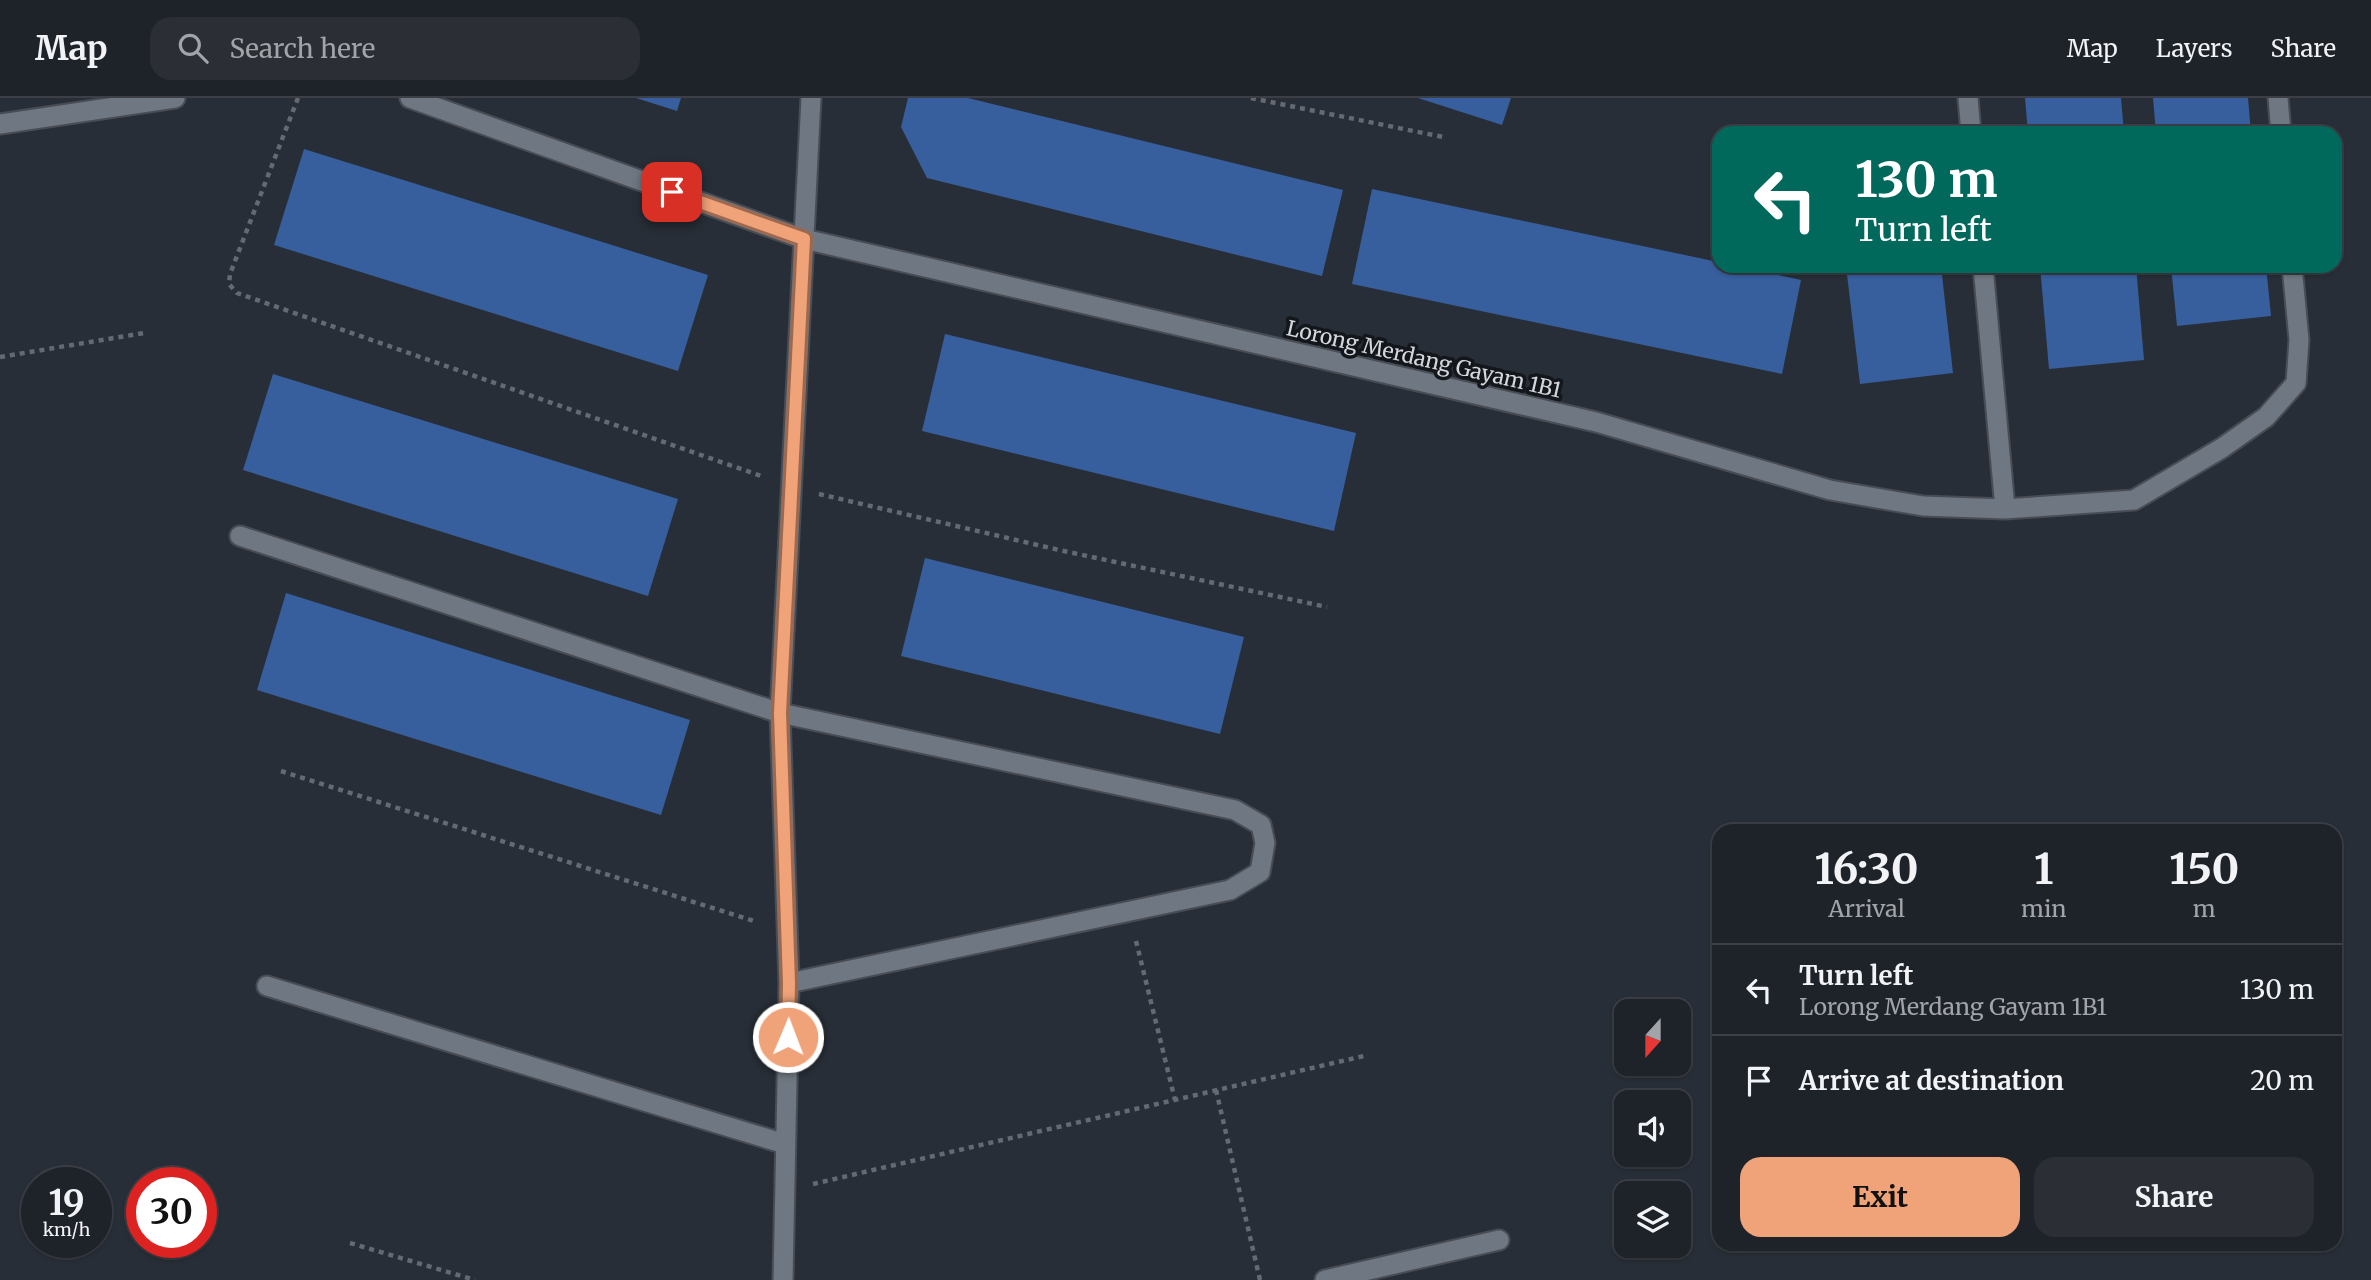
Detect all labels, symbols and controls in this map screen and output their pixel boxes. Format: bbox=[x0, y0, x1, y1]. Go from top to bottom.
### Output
search box bbox=[150, 17, 640, 80]
text: Map bbox=[35, 28, 108, 69]
icon: search bbox=[174, 29, 212, 67]
text: Search here bbox=[230, 32, 375, 65]
text: Map bbox=[2067, 33, 2118, 64]
text: Layers bbox=[2156, 33, 2232, 64]
text: Share bbox=[2270, 33, 2336, 64]
text: 130 m bbox=[1855, 149, 1998, 210]
icon: left bbox=[1740, 154, 1831, 245]
pin bbox=[642, 162, 702, 222]
icon: arrive bbox=[653, 173, 691, 211]
text: Turn left bbox=[1855, 210, 1992, 250]
street label: Lorong Merdang Gayam 1B1 bbox=[1284, 314, 1564, 404]
text: 16:30 bbox=[1815, 843, 1918, 895]
text: 1 bbox=[2034, 843, 2054, 895]
text: 150 bbox=[2169, 843, 2239, 895]
text: Arrival bbox=[1828, 894, 1905, 923]
text: min bbox=[2021, 894, 2067, 923]
text: m bbox=[2193, 894, 2216, 923]
text: Turn left bbox=[1799, 959, 1913, 992]
icon: left bbox=[1740, 971, 1778, 1009]
text: 130 m bbox=[2240, 973, 2314, 1006]
text: Lorong Merdang Gayam 1B1 bbox=[1799, 992, 2107, 1021]
north arrow bbox=[1614, 999, 1690, 1076]
map controls bbox=[1614, 999, 1691, 1258]
position arrow bbox=[751, 1000, 825, 1074]
icon: arrive bbox=[1740, 1062, 1778, 1100]
text: Arrive at destination bbox=[1799, 1064, 2064, 1097]
text: 20 m bbox=[2250, 1064, 2314, 1097]
button: sound bbox=[1614, 1090, 1691, 1167]
button: Exit bbox=[1740, 1157, 2020, 1237]
button: Share bbox=[2034, 1157, 2314, 1237]
speed limit sign: 30 bbox=[126, 1167, 217, 1258]
text: 19 bbox=[48, 1181, 85, 1225]
button: layers bbox=[1614, 1181, 1691, 1258]
text: km/h bbox=[43, 1218, 90, 1241]

